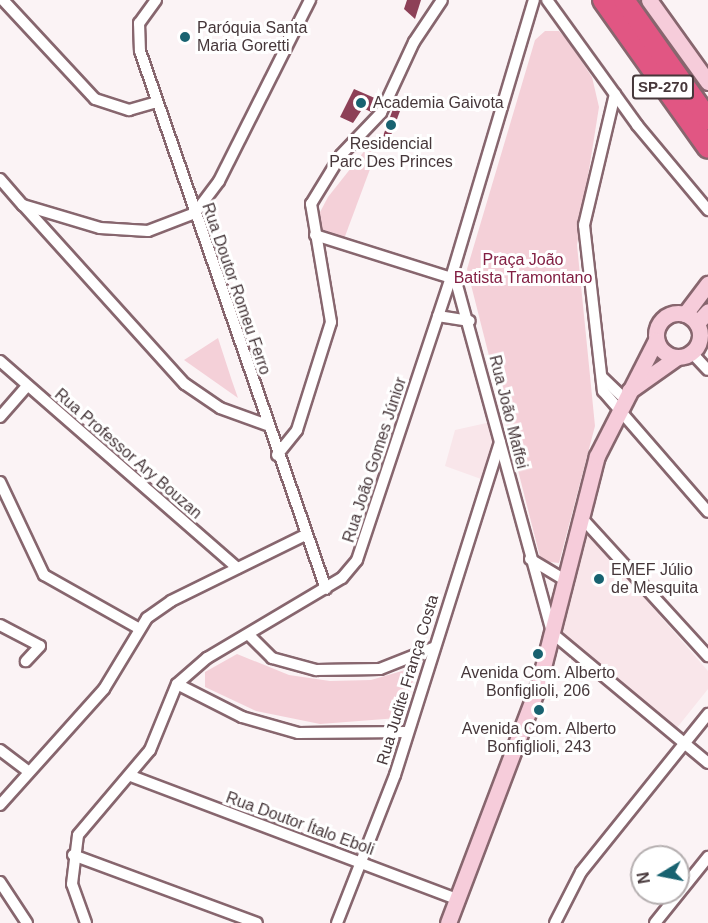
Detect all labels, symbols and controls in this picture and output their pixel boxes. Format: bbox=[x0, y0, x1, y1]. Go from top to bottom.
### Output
place label: Paróquia Santa Maria Goretti bbox=[197, 18, 307, 56]
marker: Paróquia Santa Maria Goretti bbox=[178, 30, 192, 44]
road number: SP-270 bbox=[632, 75, 694, 99]
place label: Academia Gaivota bbox=[373, 93, 504, 113]
marker: Academia Gaivota bbox=[354, 96, 368, 110]
marker: Residencial Parc Des Princes bbox=[384, 118, 398, 132]
place label: Residencial Parc Des Princes bbox=[329, 134, 453, 172]
street label: Rua Doutor Romeu Ferro bbox=[198, 201, 274, 377]
park label: Praça João Batista Tramontano bbox=[453, 250, 593, 288]
street label: Rua João Maffei bbox=[485, 353, 531, 471]
street label: Rua João Gomes Júnior bbox=[339, 375, 411, 545]
street label: Rua Professor Ary Bouzan bbox=[50, 385, 206, 523]
place label: EMEF Júlio de Mesquita bbox=[611, 560, 698, 598]
marker: EMEF Júlio de Mesquita bbox=[592, 572, 606, 586]
street label: Rua Judite França Costa bbox=[373, 593, 443, 767]
marker: Avenida Com. Alberto Bonfiglioli, 206 bbox=[531, 647, 545, 661]
place label: Avenida Com. Alberto Bonfiglioli, 206 bbox=[460, 663, 616, 701]
marker: Avenida Com. Alberto Bonfiglioli, 243 bbox=[532, 703, 546, 717]
place label: Avenida Com. Alberto Bonfiglioli, 243 bbox=[461, 719, 617, 757]
street label: Rua Doutor Ítalo Eboli bbox=[223, 788, 377, 860]
north arrow bbox=[630, 845, 690, 905]
text: N bbox=[634, 871, 653, 885]

